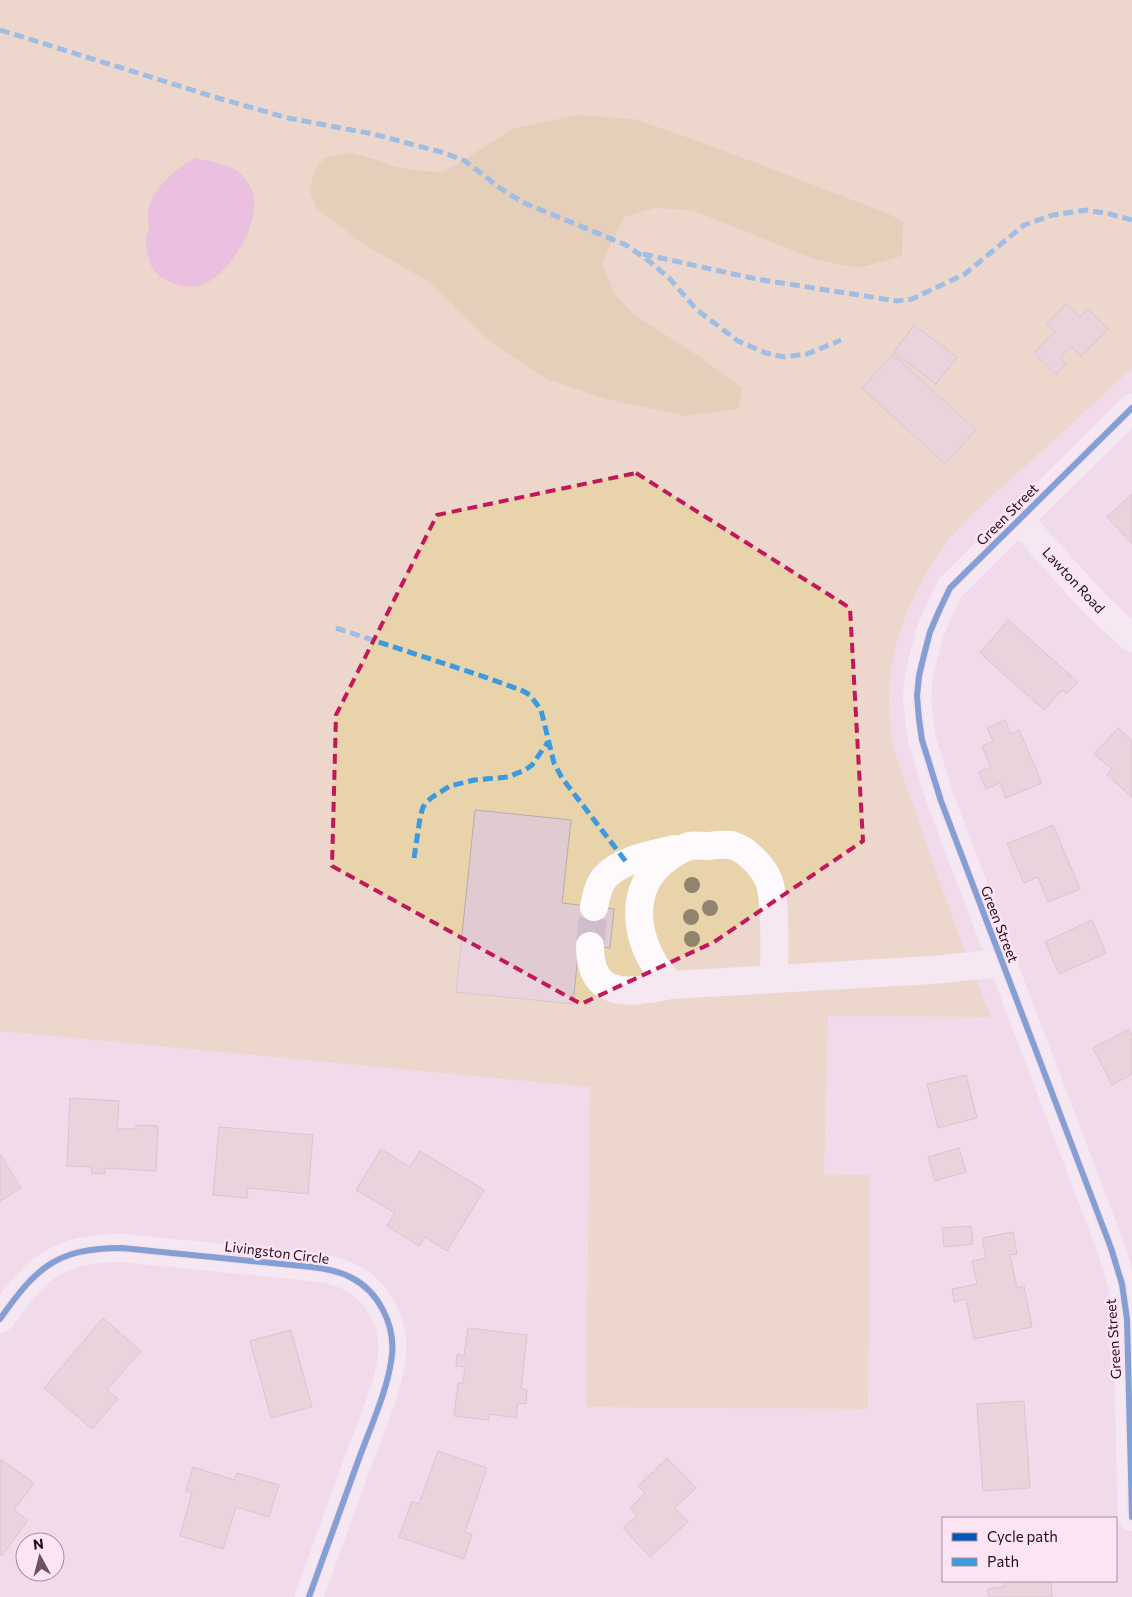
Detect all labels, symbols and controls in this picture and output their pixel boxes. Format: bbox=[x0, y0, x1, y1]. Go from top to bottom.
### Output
street label: Green Street bbox=[972, 479, 1042, 549]
street label: Lawton Road bbox=[1039, 544, 1109, 616]
street label: Green Street bbox=[978, 883, 1022, 965]
street label: Livingston Circle bbox=[224, 1237, 330, 1267]
street label: Green Street bbox=[1102, 1298, 1124, 1380]
legend bbox=[942, 1517, 1117, 1582]
text: Cycle path bbox=[987, 1527, 1058, 1545]
north arrow bbox=[15, 1532, 65, 1582]
text: N bbox=[32, 1535, 45, 1553]
text: Path bbox=[987, 1552, 1019, 1570]

